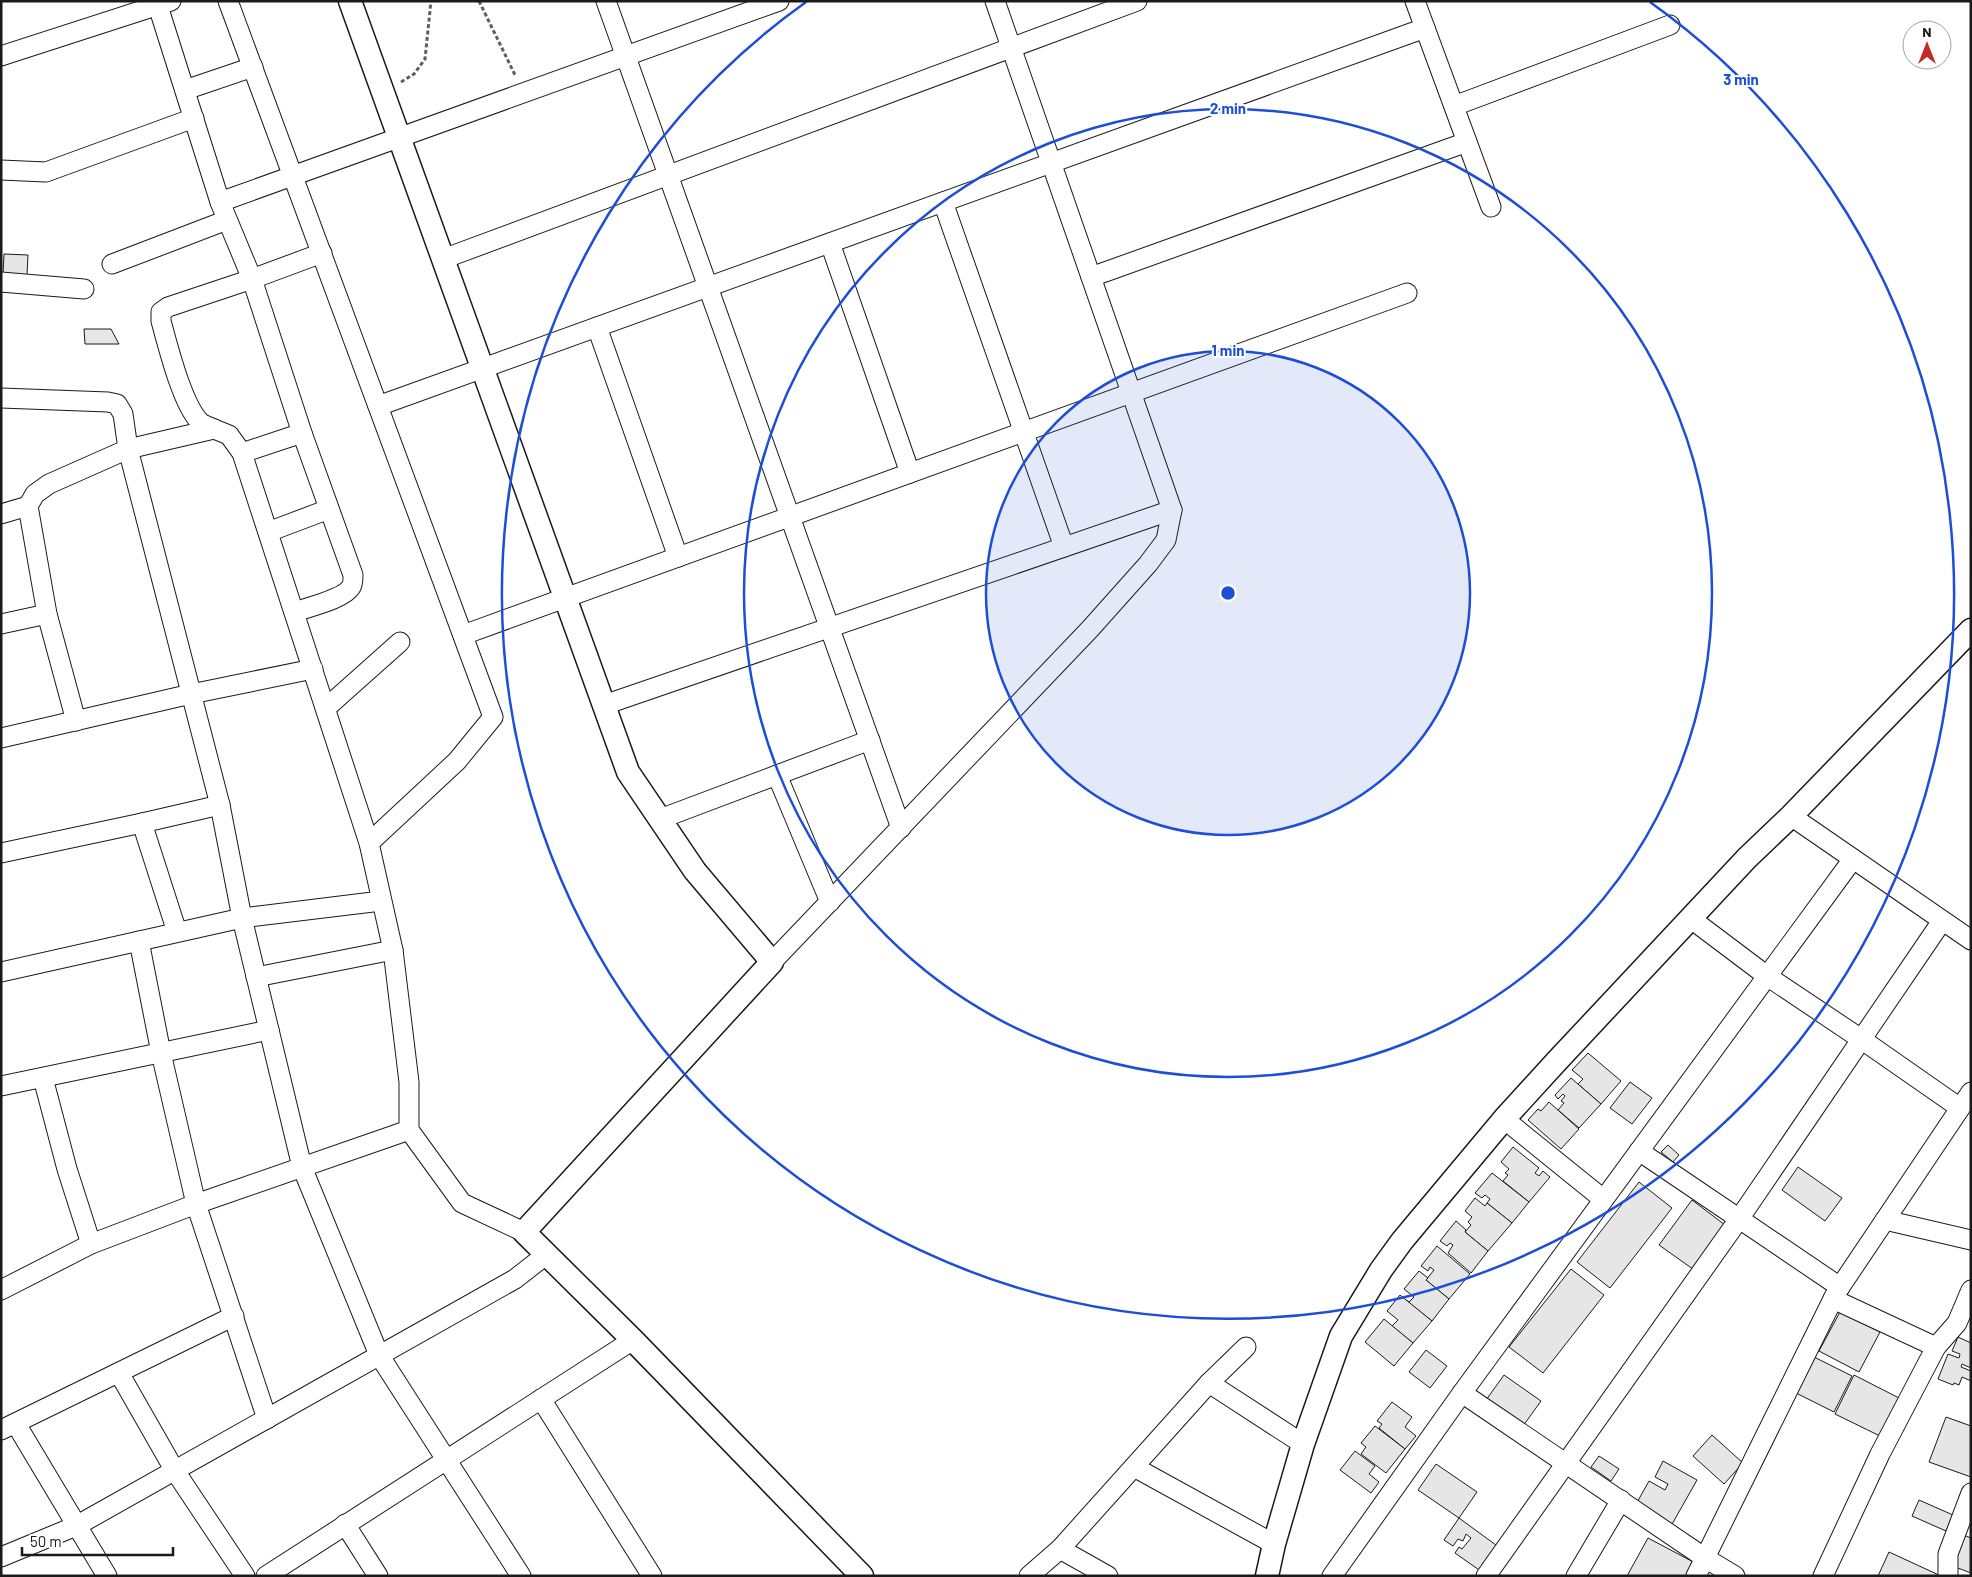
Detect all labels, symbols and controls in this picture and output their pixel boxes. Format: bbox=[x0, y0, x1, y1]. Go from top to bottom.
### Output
north arrow bbox=[1902, 20, 1952, 70]
text: N bbox=[1922, 23, 1932, 40]
text: 3 min bbox=[1723, 70, 1759, 88]
text: 2 min bbox=[1210, 99, 1246, 117]
text: 1 min bbox=[1212, 341, 1244, 359]
centre of rings bbox=[1219, 584, 1237, 602]
scale bar bbox=[22, 1524, 174, 1556]
text: 50 m bbox=[30, 1532, 62, 1550]

